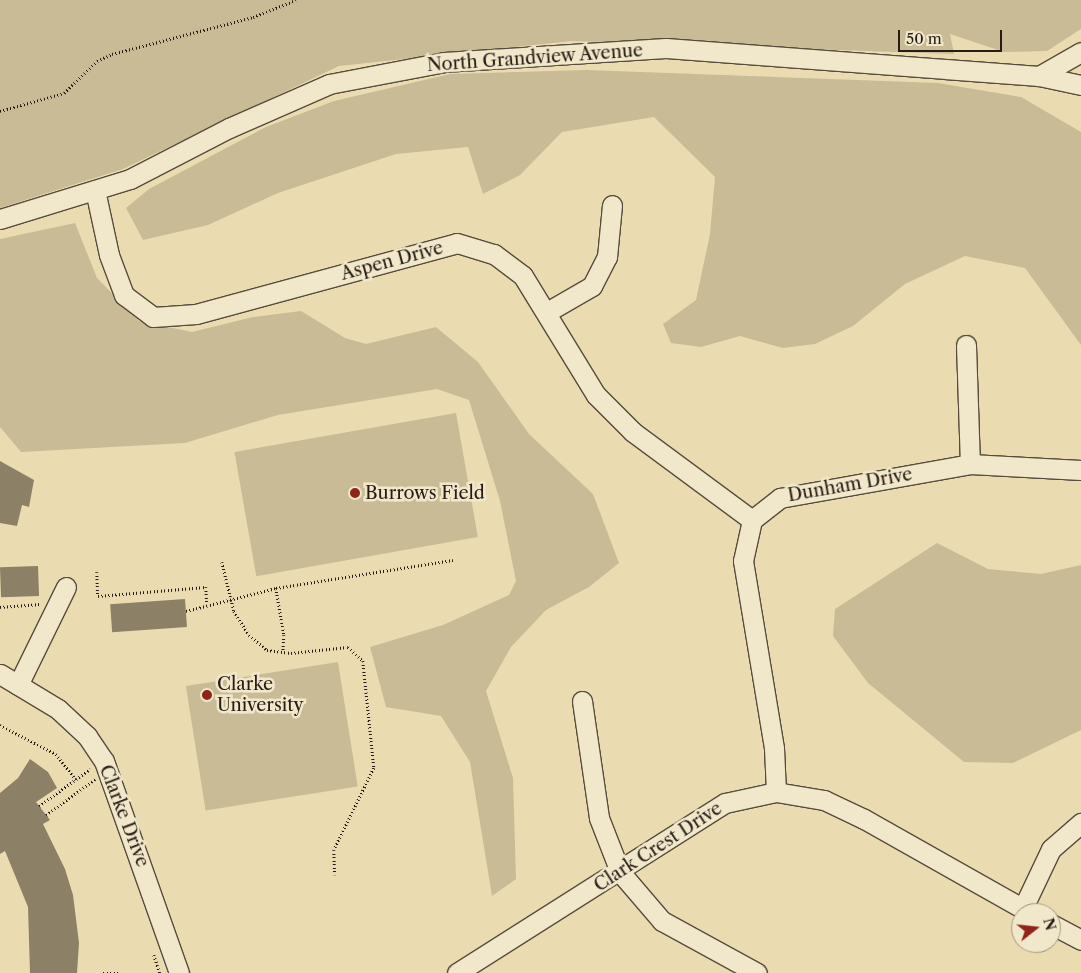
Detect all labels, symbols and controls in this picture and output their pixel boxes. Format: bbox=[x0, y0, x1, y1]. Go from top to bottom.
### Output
scale bar bbox=[901, 20, 1005, 52]
text: 50 m bbox=[906, 29, 942, 48]
street label: North Grandview Avenue bbox=[426, 40, 644, 76]
street label: Aspen Drive bbox=[338, 237, 446, 285]
street label: Dunham Drive bbox=[786, 463, 914, 507]
place label: Burrows Field bbox=[365, 482, 485, 504]
marker: Burrows Field bbox=[349, 487, 361, 499]
place label: Clarke University bbox=[217, 674, 304, 716]
marker: Clarke University bbox=[201, 689, 213, 701]
street label: Clarke Drive bbox=[95, 762, 153, 870]
street label: Clark Crest Drive bbox=[590, 798, 726, 896]
north arrow bbox=[1011, 903, 1061, 953]
text: N bbox=[1039, 916, 1060, 932]

